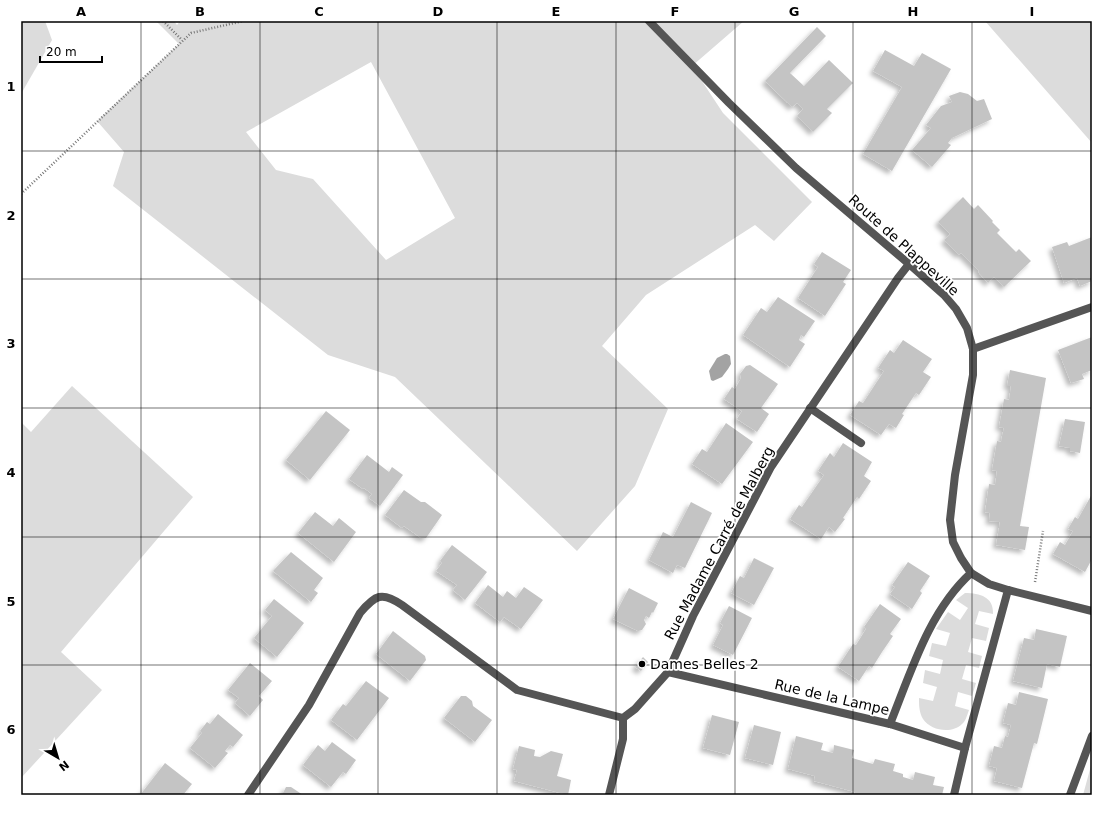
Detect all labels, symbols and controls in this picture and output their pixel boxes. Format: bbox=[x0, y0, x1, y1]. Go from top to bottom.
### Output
text: A bbox=[76, 4, 86, 19]
text: B bbox=[195, 4, 205, 19]
text: C bbox=[314, 4, 324, 19]
text: D bbox=[433, 4, 444, 19]
text: E bbox=[552, 4, 560, 19]
text: F bbox=[671, 4, 679, 19]
text: G bbox=[789, 4, 799, 19]
text: H bbox=[908, 4, 918, 19]
text: I bbox=[1030, 4, 1034, 19]
scale bar bbox=[40, 38, 102, 64]
text: 20 m bbox=[46, 45, 77, 59]
text: 1 bbox=[6, 79, 16, 94]
street label: Route de Plappeville bbox=[846, 191, 962, 299]
text: 2 bbox=[6, 208, 16, 223]
text: 3 bbox=[6, 336, 16, 351]
street label: Rue Madame Carré de Malberg bbox=[661, 444, 777, 642]
text: 4 bbox=[6, 465, 16, 480]
text: 5 bbox=[6, 594, 16, 609]
place label: Dames Belles 2 bbox=[650, 656, 759, 672]
marker: Dames Belles 2 bbox=[637, 659, 647, 669]
street label: Rue de la Lampe bbox=[773, 676, 891, 718]
text: 6 bbox=[6, 722, 16, 737]
north arrow bbox=[38, 738, 78, 778]
text: N bbox=[56, 758, 71, 773]

